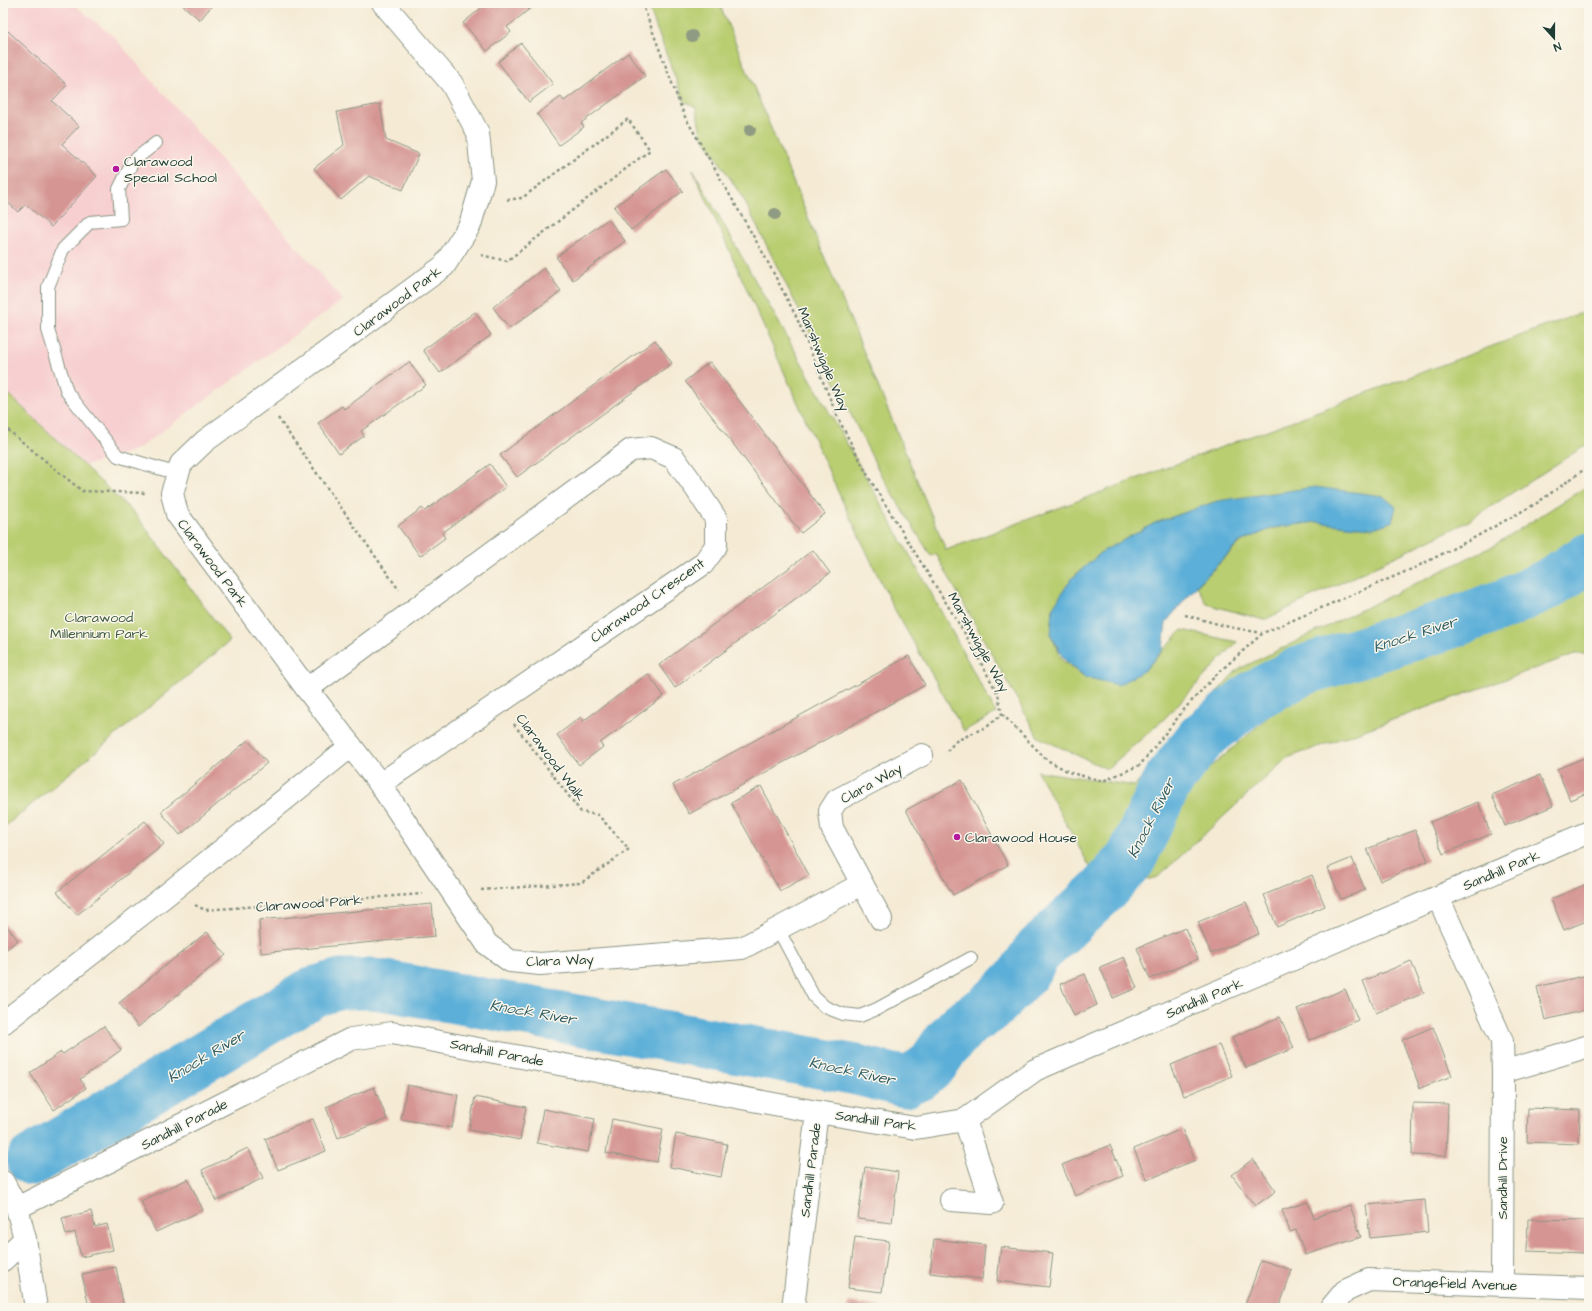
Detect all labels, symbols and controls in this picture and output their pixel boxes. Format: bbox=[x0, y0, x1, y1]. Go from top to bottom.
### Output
north arrow bbox=[1534, 18, 1574, 58]
text: N bbox=[1551, 39, 1563, 55]
place label: Clarawood Special School bbox=[124, 152, 217, 188]
marker: Clarawood Special School bbox=[111, 164, 121, 174]
street label: Clarawood Park bbox=[349, 262, 446, 342]
street label: Marshwiggle Way bbox=[792, 304, 854, 415]
street label: Clarawood Park bbox=[172, 515, 252, 612]
street label: Clarawood Crescent bbox=[586, 554, 709, 648]
street label: Marshwiggle Way bbox=[942, 589, 1014, 696]
park label: Clarawood Millennium Park bbox=[50, 608, 148, 644]
water label: Knock River bbox=[1371, 611, 1461, 658]
street label: Clarawood Walk bbox=[511, 710, 590, 806]
street label: Clara Way bbox=[837, 759, 906, 809]
water label: Knock River bbox=[1122, 773, 1181, 862]
place label: Clarawood House bbox=[965, 828, 1077, 848]
marker: Clarawood House bbox=[952, 832, 962, 842]
street label: Sandhill Park bbox=[1460, 846, 1543, 896]
street label: Clarawood Park bbox=[255, 890, 363, 918]
street label: Clara Way bbox=[526, 950, 595, 972]
street label: Sandhill Park bbox=[1163, 974, 1246, 1024]
water label: Knock River bbox=[488, 995, 579, 1031]
water label: Knock River bbox=[164, 1024, 250, 1088]
street label: Sandhill Parade bbox=[448, 1034, 546, 1072]
water label: Knock River bbox=[807, 1052, 898, 1091]
street label: Sandhill Parade bbox=[138, 1094, 232, 1155]
street label: Sandhill Park bbox=[834, 1105, 918, 1137]
street label: Sandhill Parade bbox=[795, 1121, 827, 1218]
street label: Sandhill Drive bbox=[1493, 1136, 1513, 1220]
street label: Orangefield Avenue bbox=[1392, 1272, 1518, 1296]

